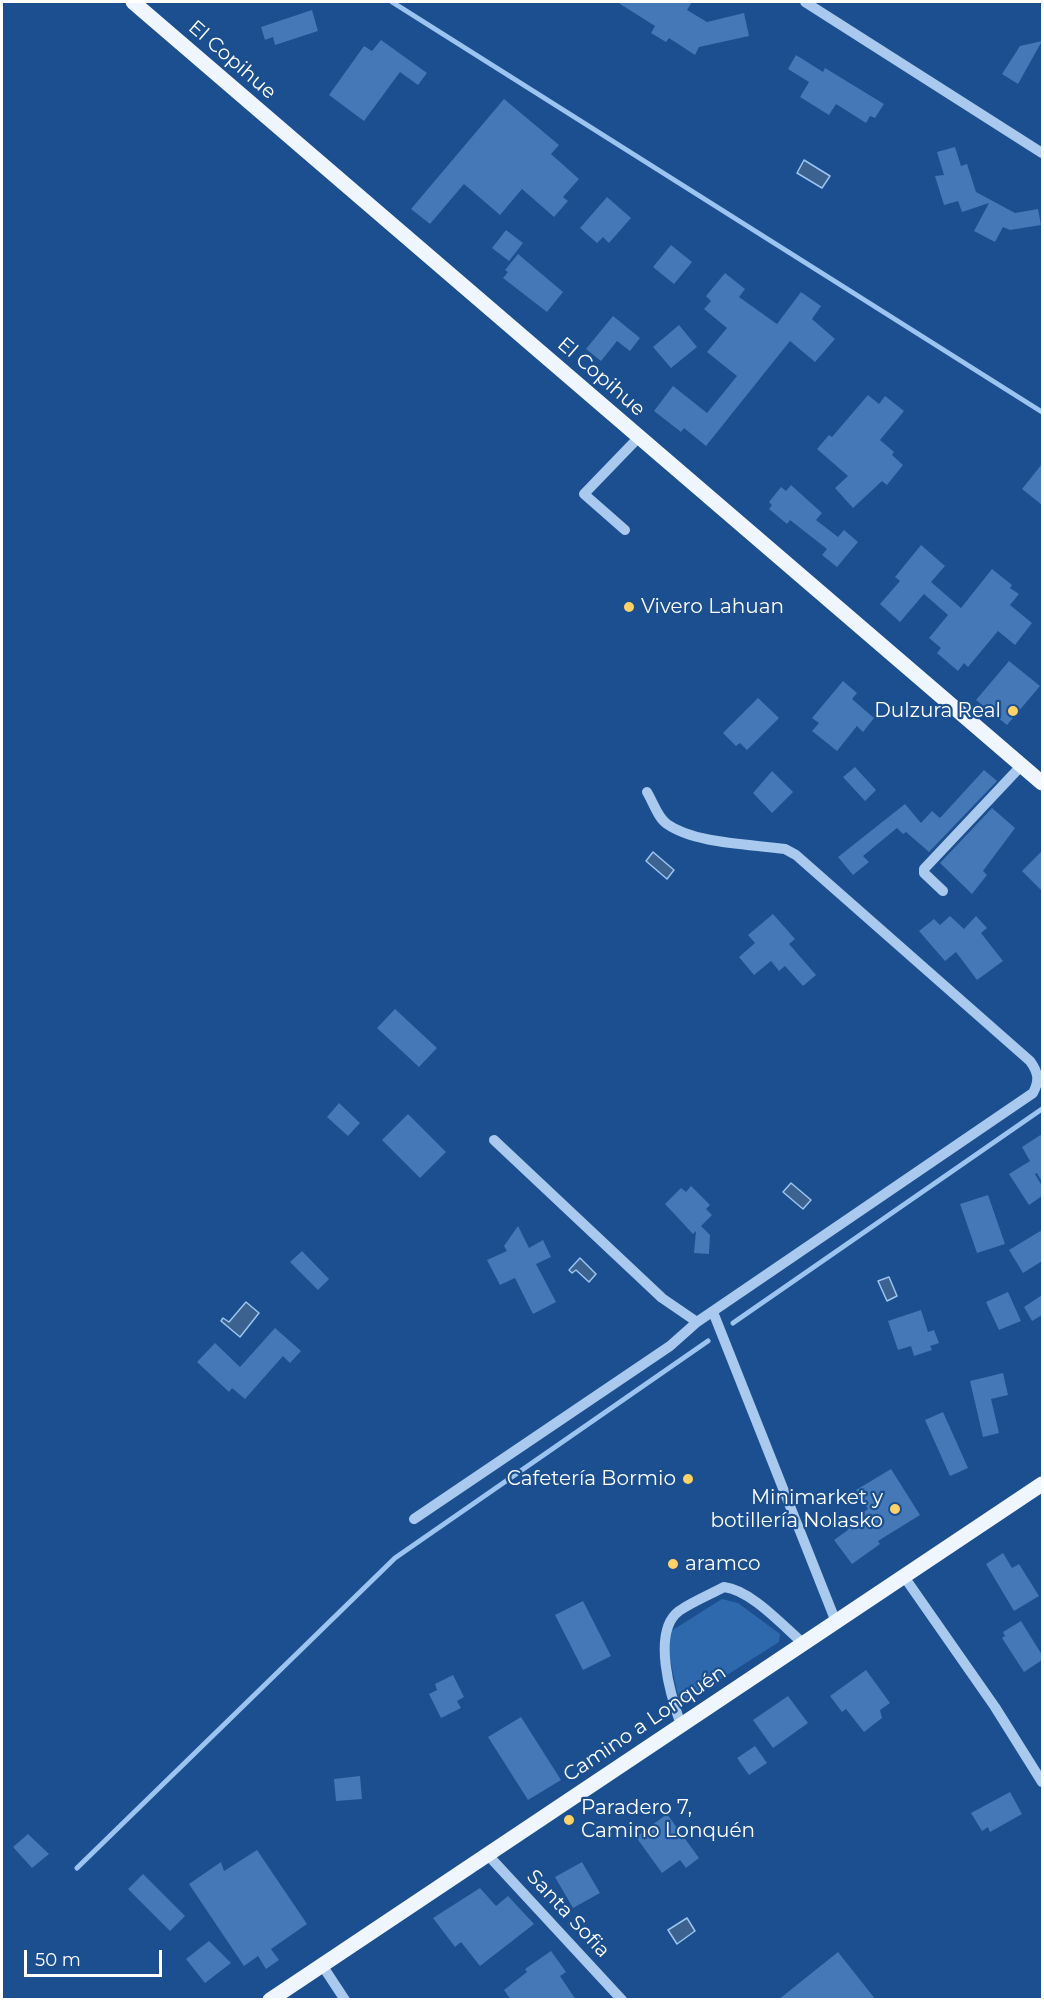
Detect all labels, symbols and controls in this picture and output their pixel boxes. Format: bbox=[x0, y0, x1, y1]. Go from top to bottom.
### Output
street label: El Copihue bbox=[183, 15, 281, 105]
street label: El Copihue bbox=[552, 332, 650, 422]
place label: Vivero Lahuan bbox=[641, 595, 784, 619]
marker: Vivero Lahuan bbox=[622, 600, 636, 614]
place label: Dulzura Real bbox=[874, 699, 1001, 723]
marker: Dulzura Real bbox=[1006, 704, 1020, 718]
place label: Cafetería Bormio bbox=[507, 1467, 676, 1491]
marker: Cafetería Bormio bbox=[681, 1472, 695, 1486]
place label: Minimarket y botillería Nolasko bbox=[710, 1486, 883, 1533]
marker: Minimarket y botillería Nolasko bbox=[888, 1502, 902, 1516]
place label: aramco bbox=[685, 1552, 761, 1576]
marker: aramco bbox=[666, 1557, 680, 1571]
street label: Camino a Lonquén bbox=[559, 1661, 731, 1787]
place label: Paradero 7, Camino Lonquén bbox=[581, 1796, 755, 1843]
marker: Paradero 7, Camino Lonquén bbox=[562, 1813, 576, 1827]
street label: Santa Sofia bbox=[521, 1865, 615, 1963]
scale bar bbox=[27, 1938, 165, 1976]
text: 50 m bbox=[35, 1949, 81, 1971]

